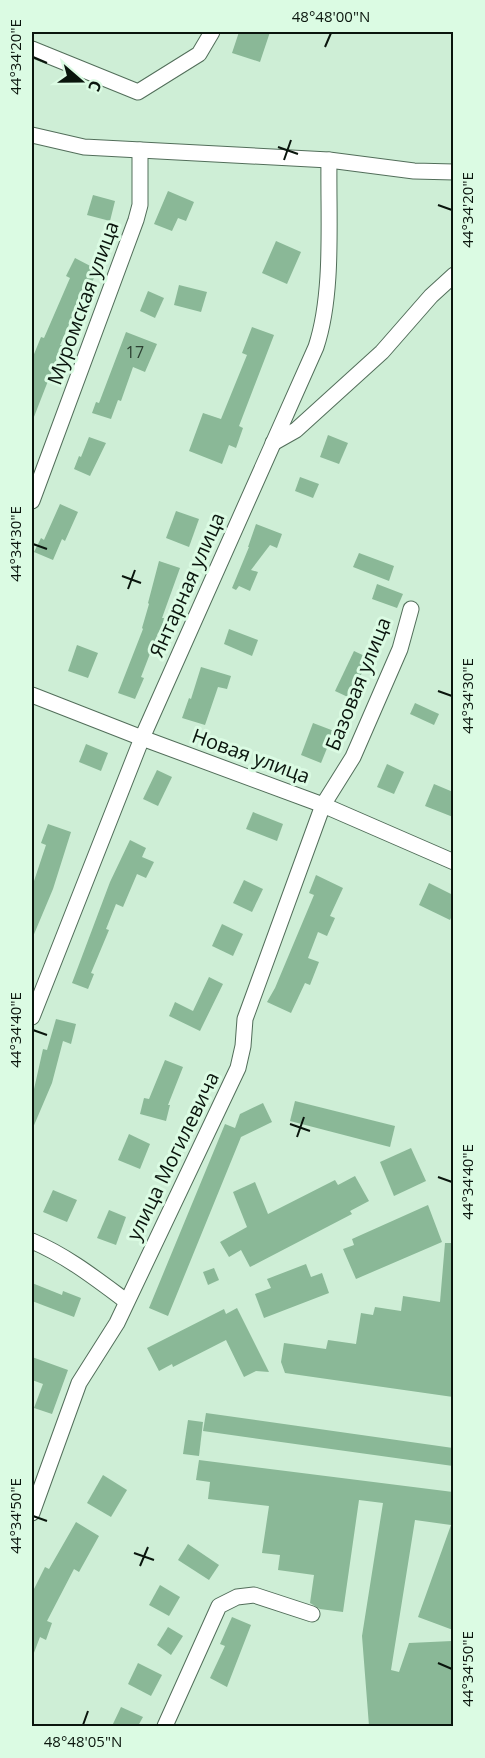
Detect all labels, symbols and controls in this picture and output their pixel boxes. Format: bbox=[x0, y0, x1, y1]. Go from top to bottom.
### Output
text: 48°48'00"N bbox=[292, 6, 370, 26]
text: 44°34'20"E bbox=[5, 19, 25, 95]
north arrow bbox=[51, 51, 111, 111]
text: С bbox=[83, 78, 107, 95]
text: 44°34'20"E bbox=[457, 172, 477, 248]
street label: Муромская улица bbox=[40, 217, 125, 388]
house number: 17 bbox=[126, 341, 144, 363]
text: 44°34'30"E bbox=[5, 506, 25, 582]
street label: Янтарная улица bbox=[143, 508, 231, 662]
street label: Базовая улица bbox=[318, 613, 397, 755]
text: 44°34'30"E bbox=[457, 658, 477, 734]
street label: Новая улица bbox=[189, 722, 314, 789]
text: 44°34'40"E bbox=[5, 992, 25, 1068]
street label: улица Могилевича bbox=[120, 1067, 225, 1245]
text: 44°34'40"E bbox=[457, 1144, 477, 1220]
text: 44°34'50"E bbox=[5, 1478, 25, 1554]
text: 44°34'50"E bbox=[457, 1631, 477, 1707]
text: 48°48'05"N bbox=[44, 1731, 122, 1751]

